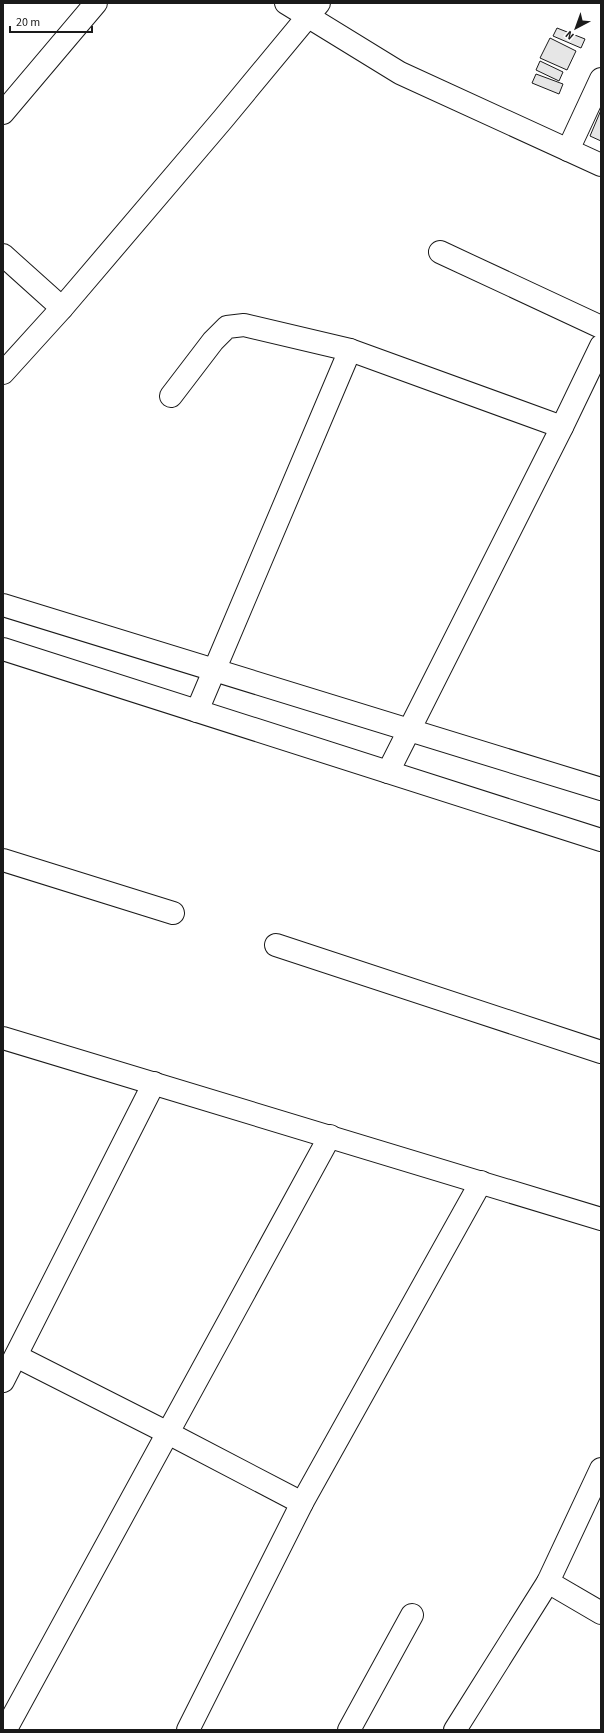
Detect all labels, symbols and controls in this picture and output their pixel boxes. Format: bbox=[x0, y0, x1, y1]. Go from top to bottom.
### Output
scale bar bbox=[10, 8, 92, 34]
north arrow bbox=[556, 8, 596, 48]
text: 20 m bbox=[16, 14, 40, 31]
text: N bbox=[562, 27, 577, 43]

